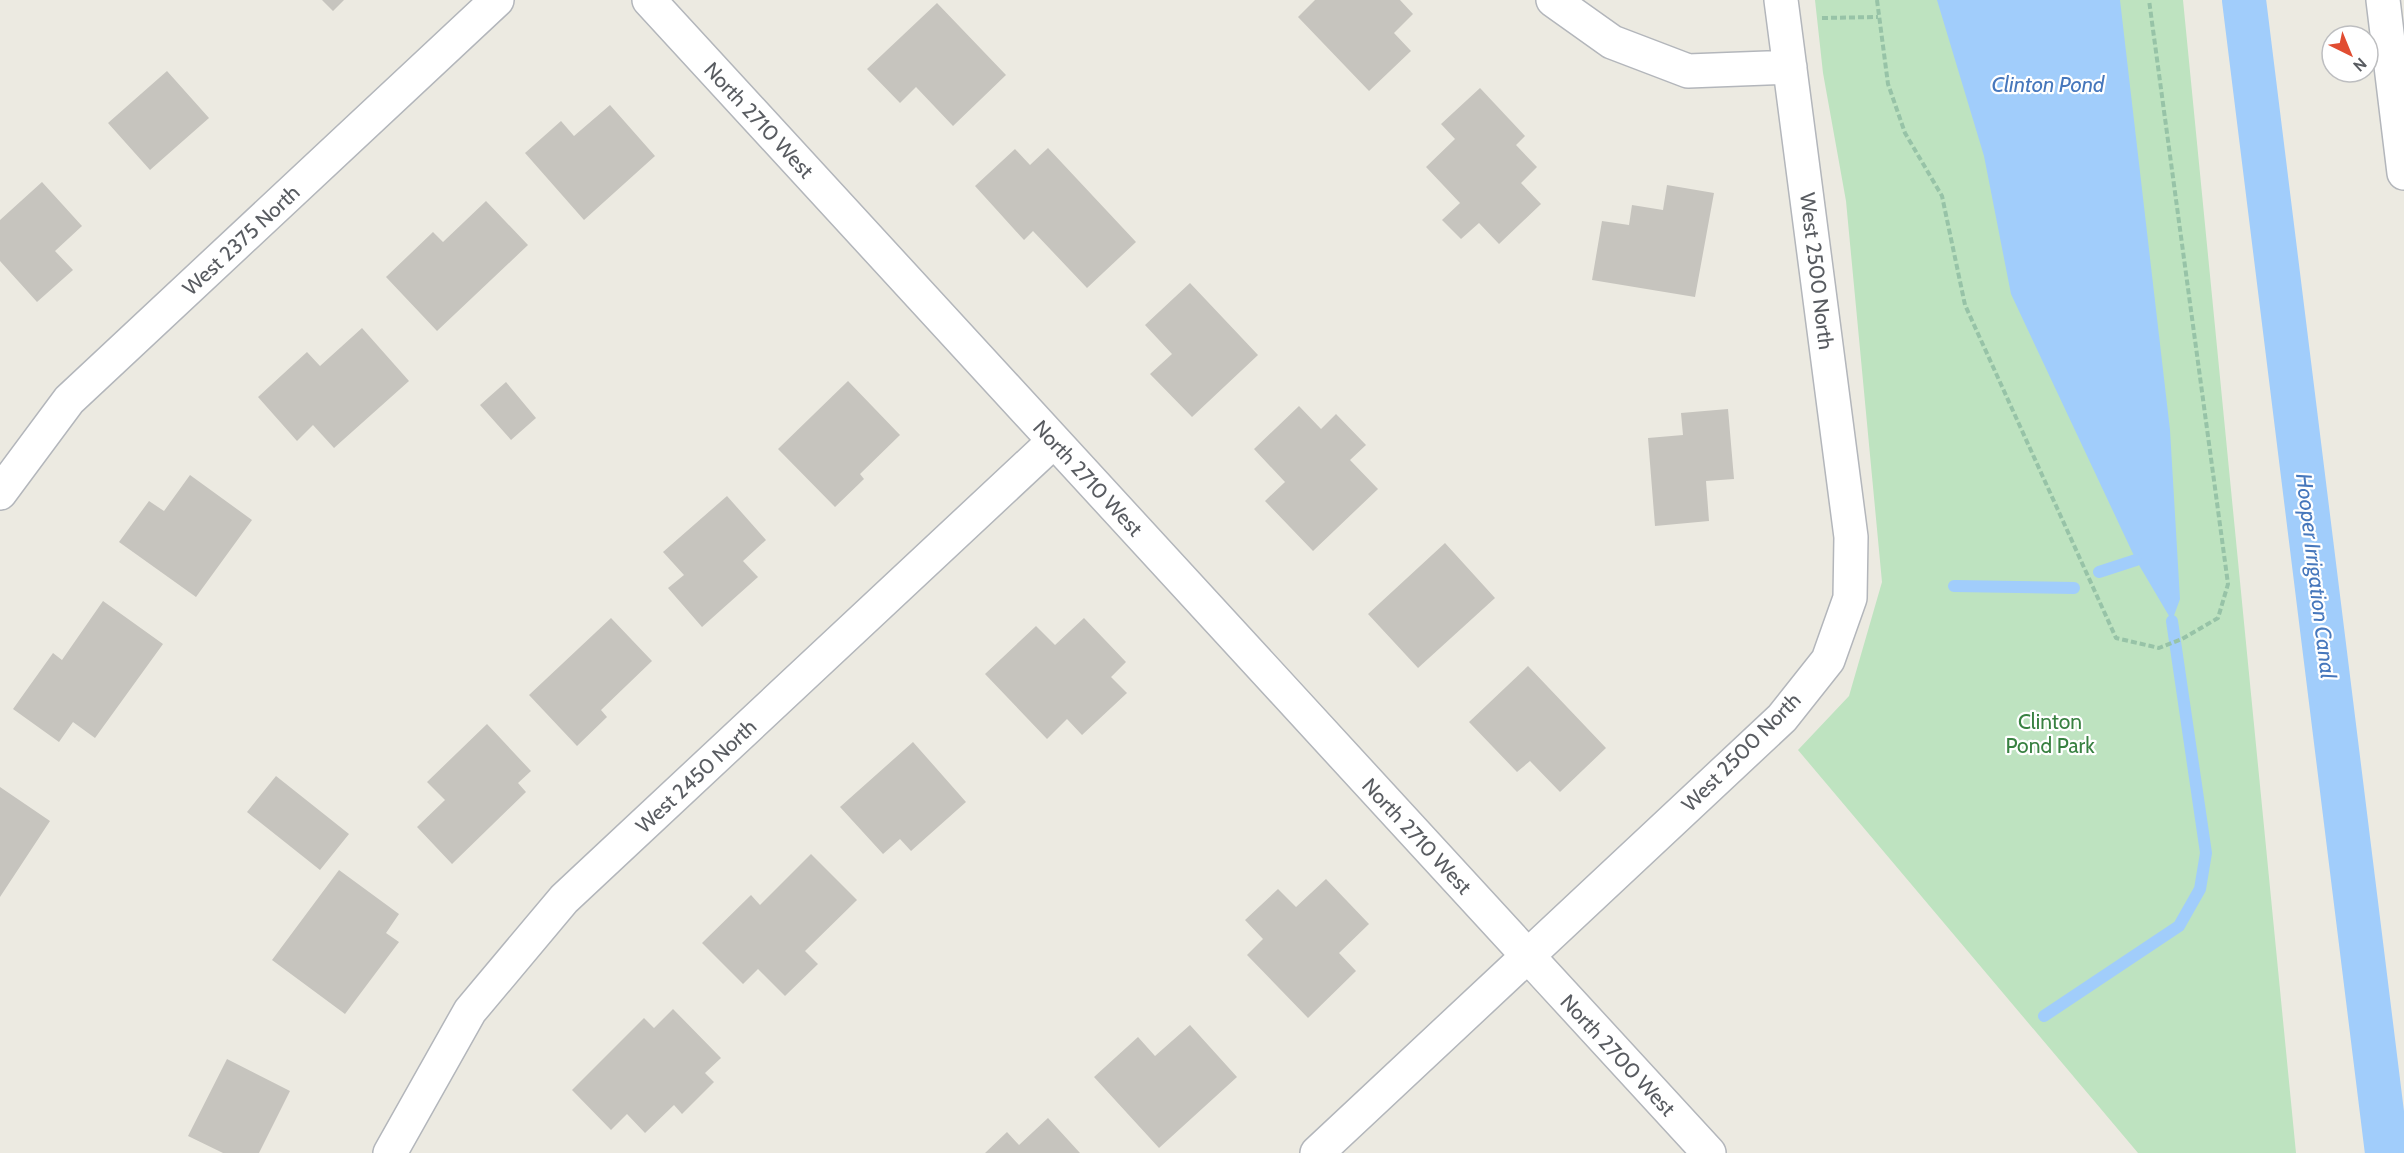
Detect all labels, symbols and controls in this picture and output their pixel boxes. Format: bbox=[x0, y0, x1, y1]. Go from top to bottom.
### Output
north arrow bbox=[2320, 24, 2380, 84]
text: N bbox=[2349, 54, 2371, 75]
street label: North 2710 West bbox=[699, 57, 819, 183]
water label: Clinton Pond bbox=[1992, 71, 2105, 98]
street label: West 2375 North bbox=[177, 180, 305, 300]
street label: West 2500 North bbox=[1795, 191, 1839, 351]
street label: North 2710 West bbox=[1028, 415, 1148, 541]
water label: Hooper Irrigation Canal bbox=[2290, 472, 2342, 681]
street label: West 2500 North bbox=[1676, 687, 1806, 817]
park label: Clinton Pond Park bbox=[2005, 709, 2095, 758]
street label: West 2450 North bbox=[631, 714, 761, 838]
street label: North 2710 West bbox=[1357, 773, 1477, 899]
street label: North 2700 West bbox=[1555, 989, 1681, 1121]

